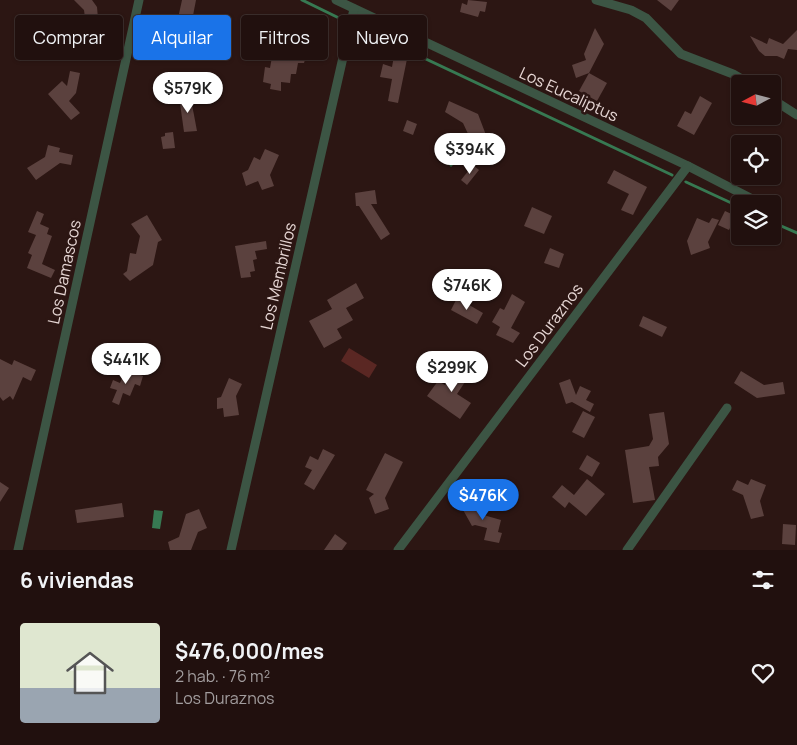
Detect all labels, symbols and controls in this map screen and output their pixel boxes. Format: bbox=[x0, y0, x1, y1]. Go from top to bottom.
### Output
chip: Comprar bbox=[15, 15, 123, 60]
chip: Alquilar bbox=[133, 15, 231, 60]
chip: Filtros bbox=[241, 15, 328, 60]
chip: Nuevo bbox=[338, 15, 427, 60]
street label: Los Eucaliptus bbox=[516, 61, 622, 127]
pin: $579K bbox=[153, 72, 223, 114]
north arrow bbox=[731, 75, 781, 125]
map controls bbox=[731, 75, 781, 245]
text: $579K bbox=[164, 77, 212, 99]
pin: $394K bbox=[435, 132, 505, 175]
button: locate bbox=[731, 135, 781, 185]
text: $394K bbox=[445, 138, 495, 160]
button: layers bbox=[731, 195, 781, 245]
street label: Los Damascos bbox=[42, 218, 86, 326]
street label: Los Membrillos bbox=[255, 220, 301, 332]
pin: $746K bbox=[432, 268, 502, 311]
text: $746K bbox=[443, 274, 491, 296]
street label: Los Duraznos bbox=[510, 279, 588, 371]
pin: $441K bbox=[91, 342, 161, 385]
text: $441K bbox=[103, 348, 149, 370]
pin: $299K bbox=[417, 350, 487, 393]
text: $299K bbox=[427, 356, 477, 378]
pin: $476K bbox=[448, 478, 518, 521]
text: $476K bbox=[459, 484, 507, 506]
text: 6 viviendas bbox=[20, 566, 134, 594]
icon: filters bbox=[749, 566, 777, 594]
text: $476,000/mes bbox=[175, 637, 324, 665]
icon: home bbox=[60, 643, 120, 703]
icon: heart bbox=[749, 659, 777, 687]
text: 2 hab. · 76 m² bbox=[175, 665, 270, 687]
text: Los Duraznos bbox=[175, 687, 274, 709]

